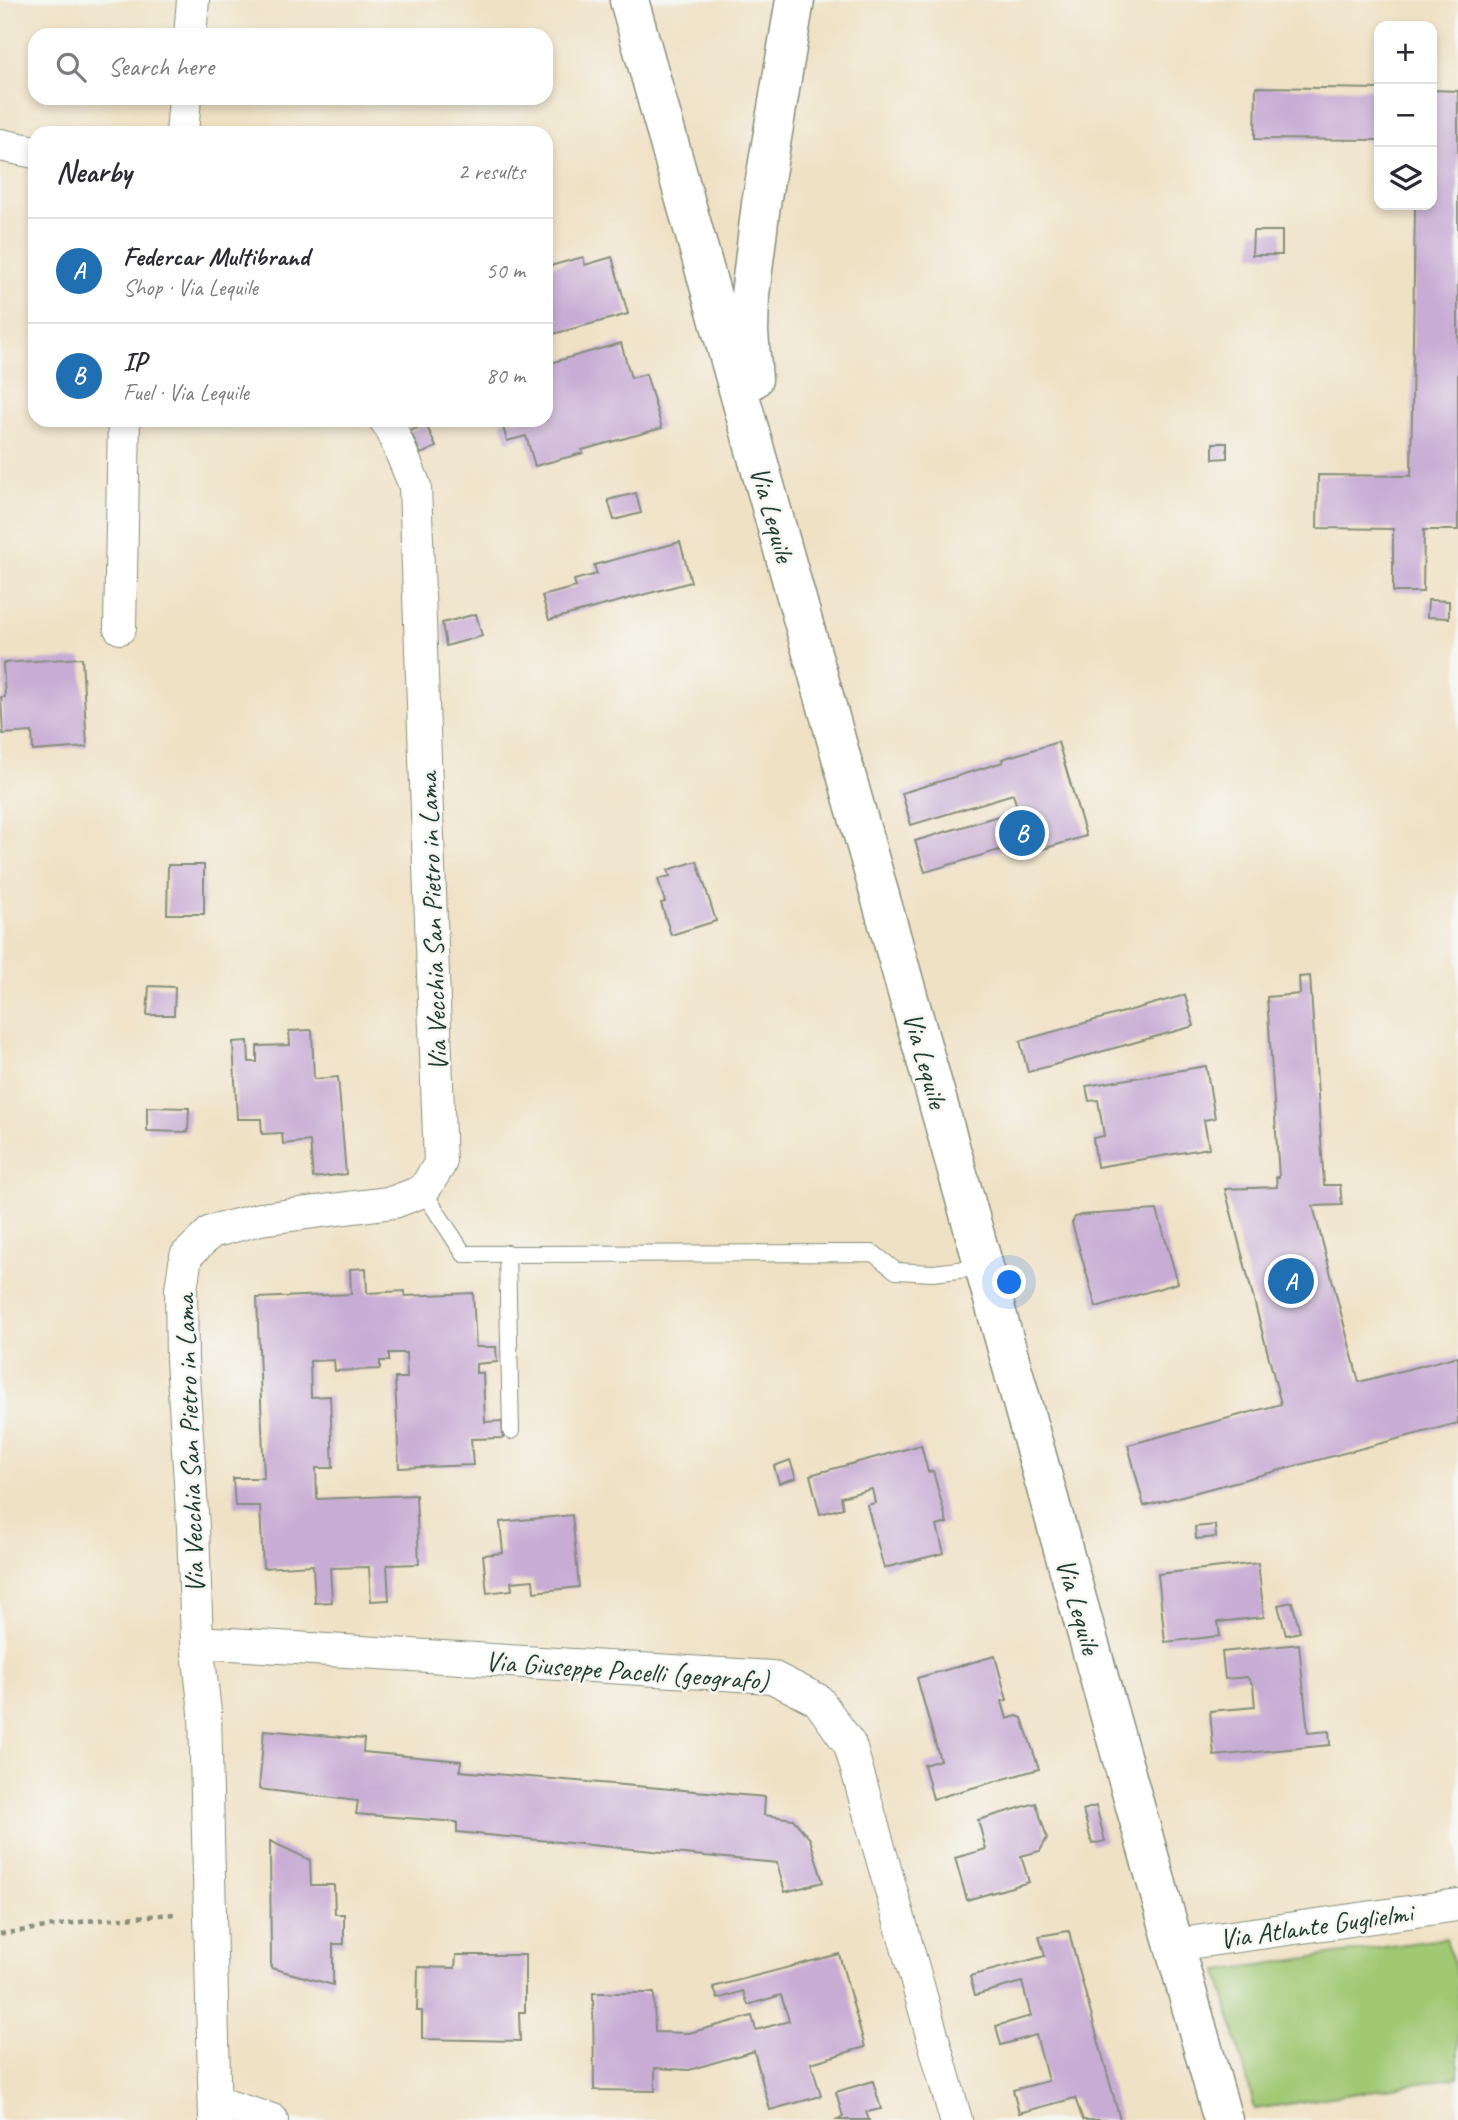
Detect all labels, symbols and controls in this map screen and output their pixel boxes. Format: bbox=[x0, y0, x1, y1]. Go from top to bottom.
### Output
map controls bbox=[1374, 21, 1437, 210]
button: + bbox=[1374, 21, 1437, 84]
search box bbox=[28, 28, 553, 105]
icon: search bbox=[52, 48, 90, 86]
text: Search here bbox=[108, 50, 214, 83]
button: − bbox=[1374, 84, 1437, 147]
button: layers bbox=[1374, 147, 1437, 210]
text: Nearby bbox=[56, 153, 132, 191]
text: 2 results bbox=[458, 157, 525, 186]
text: Federcar Multibrand bbox=[123, 240, 309, 273]
text: A bbox=[73, 256, 85, 285]
text: 50 m bbox=[486, 256, 525, 285]
text: Shop · Via Lequile bbox=[123, 273, 258, 302]
text: IP bbox=[123, 345, 146, 378]
text: B bbox=[73, 361, 85, 390]
text: 80 m bbox=[486, 361, 525, 390]
text: Fuel · Via Lequile bbox=[123, 378, 249, 407]
street label: Via Lequile bbox=[742, 462, 803, 568]
street label: Via Vecchia San Pietro in Lama bbox=[410, 769, 455, 1072]
pin: B bbox=[999, 807, 1045, 859]
street label: Via Lequile bbox=[895, 1008, 956, 1114]
pin: A bbox=[1268, 1255, 1314, 1307]
your location bbox=[992, 1265, 1026, 1299]
street label: Via Vecchia San Pietro in Lama bbox=[167, 1291, 212, 1594]
street label: Via Lequile bbox=[1048, 1554, 1109, 1660]
street label: Via Giuseppe Pacelli (geografo) bbox=[484, 1643, 771, 1698]
street label: Via Atlante Guglielmi bbox=[1217, 1894, 1419, 1956]

